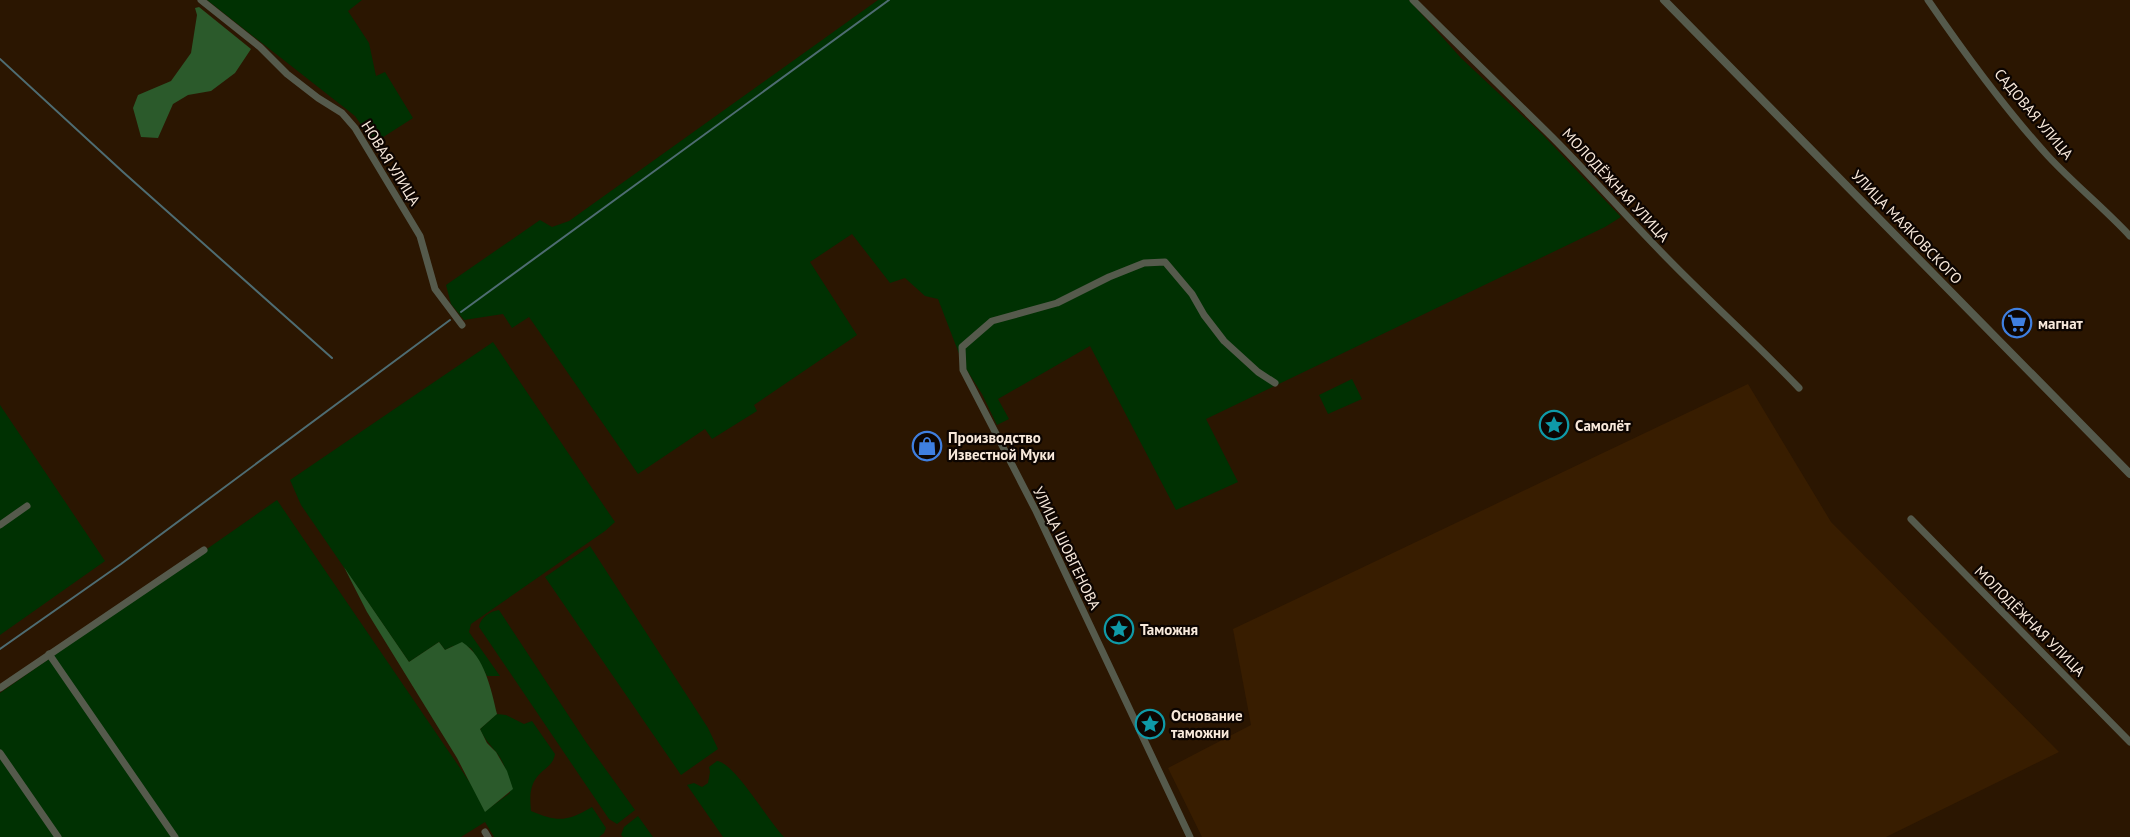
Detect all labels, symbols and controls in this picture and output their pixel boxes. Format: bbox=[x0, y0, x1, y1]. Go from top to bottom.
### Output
street label: САДОВАЯ УЛИЦА bbox=[1990, 65, 2078, 164]
street label: НОВАЯ УЛИЦА bbox=[357, 117, 425, 209]
street label: МОЛОДЁЖНАЯ УЛИЦА bbox=[1558, 124, 1674, 246]
street label: УЛИЦА МАЯКОВСКОГО bbox=[1848, 166, 1966, 288]
supermarket icon: магнат bbox=[2001, 307, 2033, 339]
place label: магнат bbox=[2038, 314, 2084, 333]
place icon: Самолёт bbox=[1538, 409, 1570, 441]
place label: Самолёт bbox=[1575, 416, 1631, 435]
place label: Производство Известной Муки bbox=[948, 428, 1055, 464]
shop icon: Производство Известной Муки bbox=[911, 430, 943, 462]
street label: УЛИЦА ШОВГЕНОВА bbox=[1029, 483, 1105, 613]
street label: МОЛОДЁЖНАЯ УЛИЦА bbox=[1971, 562, 2089, 680]
place icon: Таможня bbox=[1103, 613, 1135, 645]
place label: Таможня bbox=[1140, 620, 1198, 639]
place label: Основание таможни bbox=[1171, 706, 1243, 742]
place icon: Основание таможни bbox=[1134, 708, 1166, 740]

